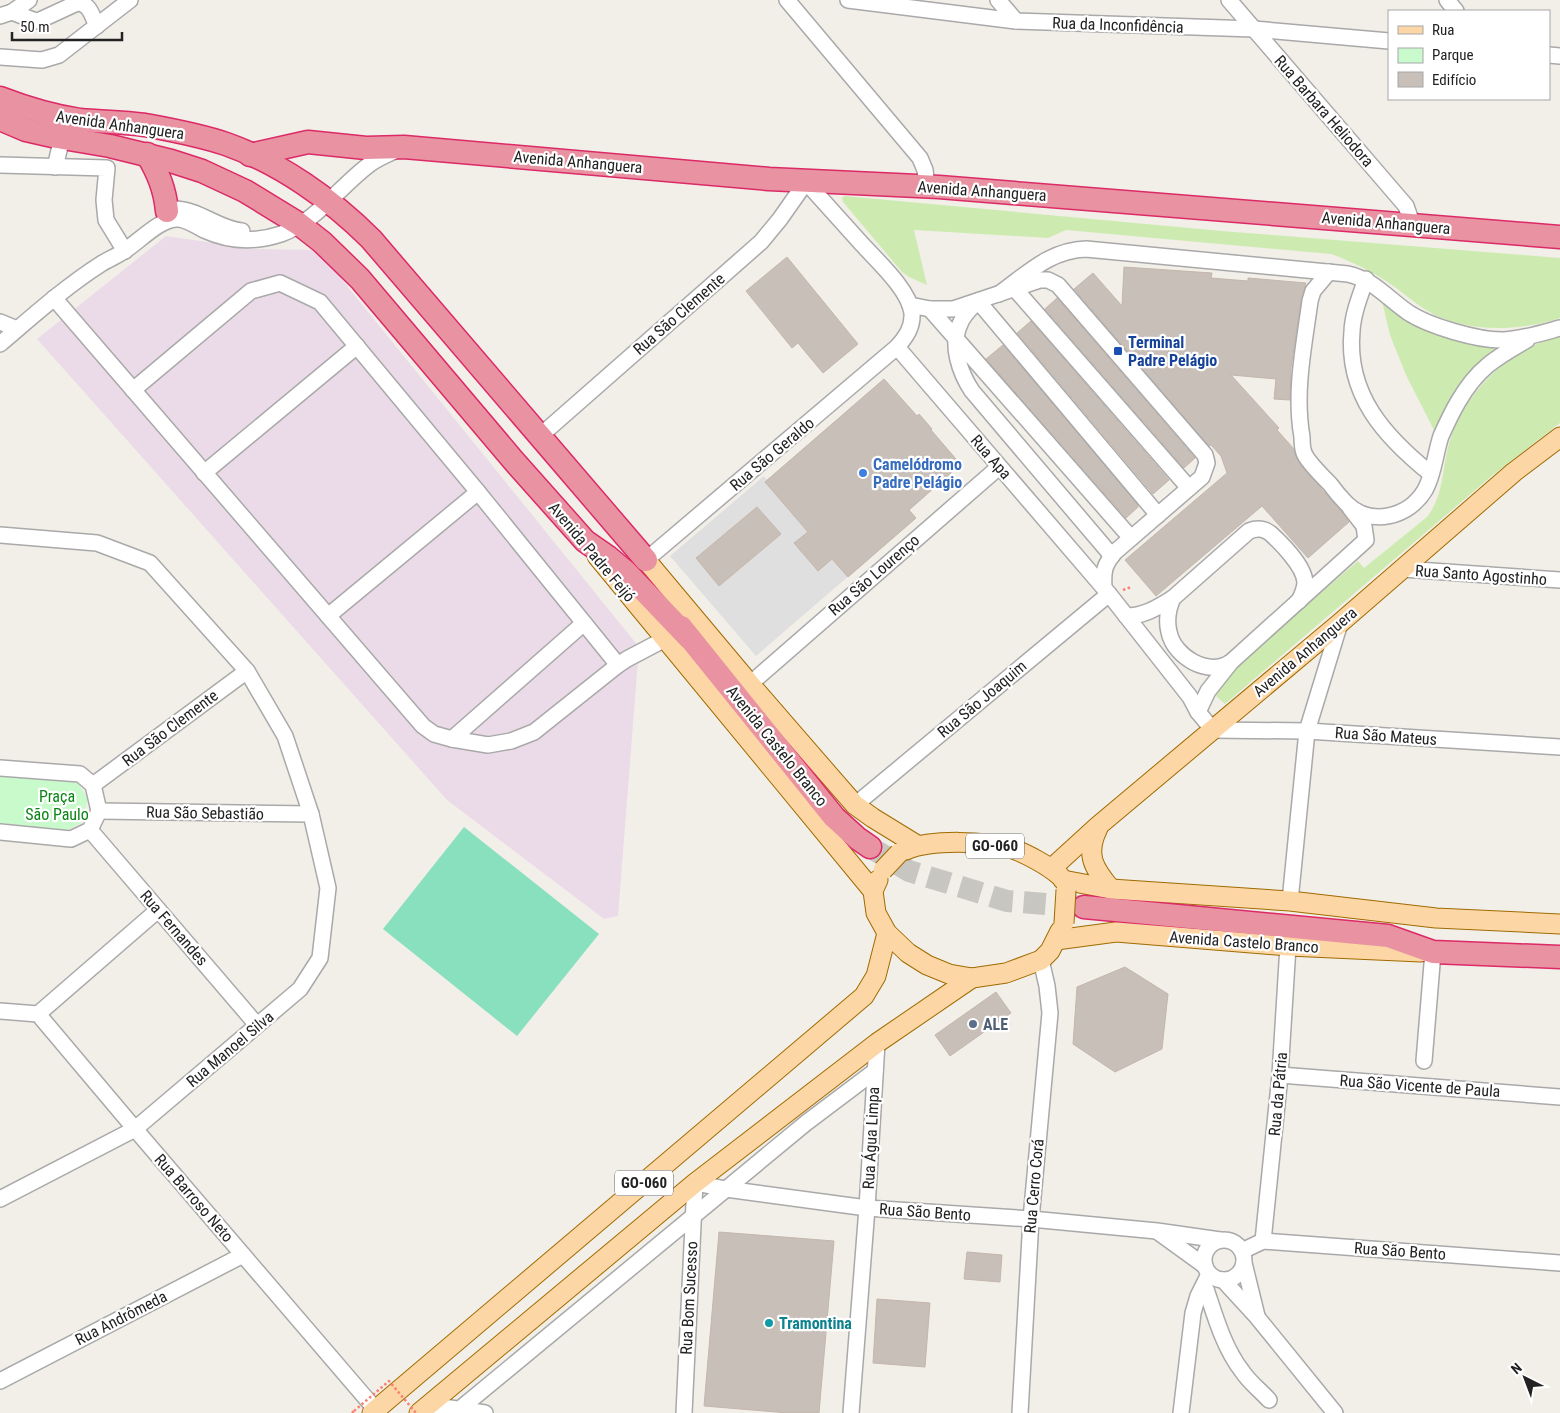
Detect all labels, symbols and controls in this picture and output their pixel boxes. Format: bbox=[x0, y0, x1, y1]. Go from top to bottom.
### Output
scale bar bbox=[12, 10, 122, 42]
legend bbox=[1388, 10, 1550, 100]
street label: Rua da Inconfidência bbox=[1052, 13, 1184, 37]
text: 50 m bbox=[20, 18, 50, 36]
text: Rua bbox=[1432, 21, 1454, 39]
text: Parque bbox=[1432, 46, 1474, 64]
street label: Rua Barbara Heliodora bbox=[1270, 51, 1378, 171]
text: Edifício bbox=[1432, 71, 1476, 89]
street label: Avenida Anhanguera bbox=[55, 107, 185, 143]
street label: Avenida Anhanguera bbox=[513, 147, 643, 177]
street label: Avenida Anhanguera bbox=[917, 177, 1047, 205]
street label: Avenida Anhanguera bbox=[1321, 208, 1451, 238]
street label: Rua São Clemente bbox=[629, 269, 729, 359]
place label: Terminal Padre Pelágio bbox=[1128, 333, 1217, 370]
marker: Terminal Padre Pelágio bbox=[1112, 345, 1124, 357]
street label: Rua São Geraldo bbox=[726, 413, 818, 495]
street label: Rua Apa bbox=[967, 431, 1015, 483]
place label: Camelódromo Padre Pelágio bbox=[873, 455, 962, 492]
marker: Camelódromo Padre Pelágio bbox=[857, 467, 869, 479]
street label: Avenida Padre Feijó bbox=[545, 498, 639, 606]
street label: Rua São Lourenço bbox=[825, 530, 923, 620]
street label: Rua Santo Agostinho bbox=[1415, 561, 1547, 589]
street label: Avenida Anhanguera bbox=[1249, 603, 1361, 701]
street label: Rua São Joaquim bbox=[934, 656, 1030, 742]
street label: Avenida Castelo Branco bbox=[723, 682, 831, 810]
street label: Rua São Clemente bbox=[118, 686, 222, 770]
street label: Rua São Mateus bbox=[1334, 723, 1438, 749]
park label: Praça São Paulo bbox=[25, 787, 89, 824]
street label: Rua São Sebastião bbox=[146, 802, 264, 824]
road number: GO-060 bbox=[966, 834, 1024, 858]
street label: Rua Fernandes bbox=[136, 887, 212, 969]
street label: Avenida Castelo Branco bbox=[1169, 927, 1319, 957]
street label: Rua Manoel Silva bbox=[183, 1007, 277, 1091]
place label: ALE bbox=[983, 1015, 1008, 1034]
marker: ALE bbox=[967, 1018, 979, 1030]
street label: Rua da Pátria bbox=[1265, 1051, 1291, 1137]
street label: Rua São Vicente de Paula bbox=[1339, 1071, 1501, 1101]
street label: Rua Água Limpa bbox=[859, 1086, 883, 1190]
street label: Rua Cerro Corá bbox=[1020, 1138, 1048, 1234]
street label: Rua Barroso Neto bbox=[151, 1150, 237, 1246]
road number: GO-060 bbox=[615, 1170, 673, 1196]
street label: Rua São Bento bbox=[879, 1199, 971, 1225]
street label: Rua São Bento bbox=[1354, 1238, 1446, 1264]
street label: Rua Bom Sucesso bbox=[677, 1241, 701, 1355]
street label: Rua Andrômeda bbox=[72, 1287, 170, 1349]
place label: Tramontina bbox=[779, 1314, 852, 1333]
marker: Tramontina bbox=[763, 1317, 775, 1329]
north arrow bbox=[1500, 1353, 1550, 1403]
text: N bbox=[1508, 1360, 1525, 1377]

